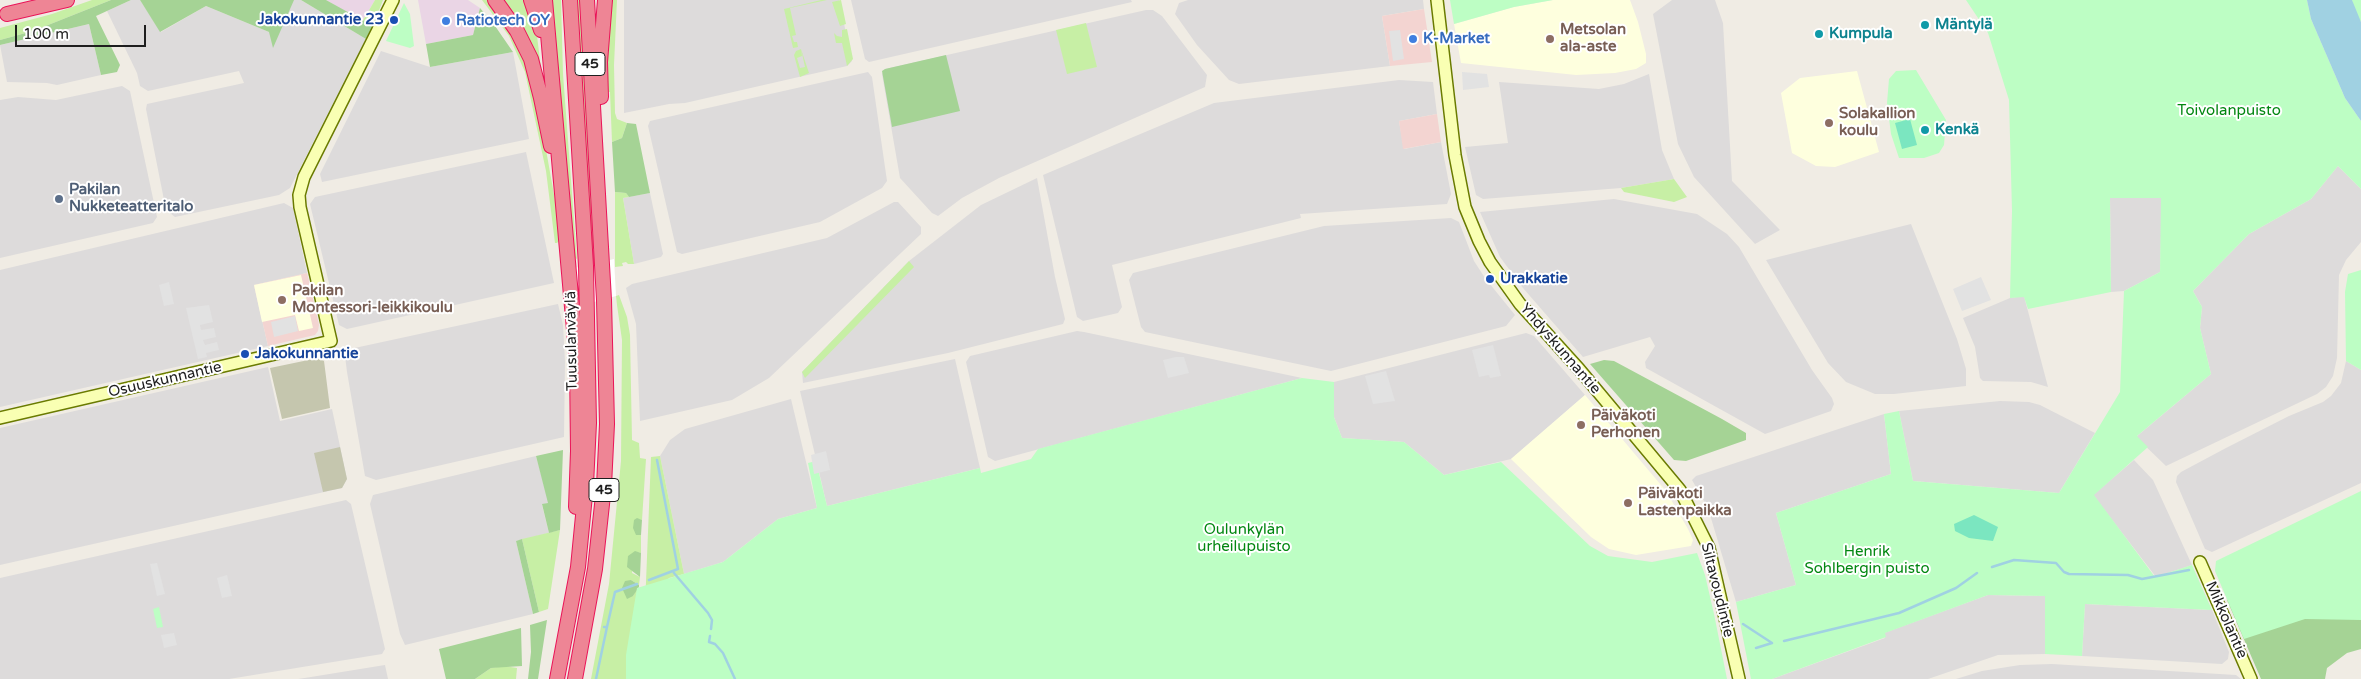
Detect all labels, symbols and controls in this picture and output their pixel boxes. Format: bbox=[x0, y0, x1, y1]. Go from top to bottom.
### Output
place label: Jakokunnantie 23 bbox=[258, 11, 384, 29]
place label: Ratiotech OY bbox=[456, 12, 550, 30]
marker: Jakokunnantie 23 bbox=[388, 14, 400, 26]
scale bar bbox=[18, 15, 149, 47]
marker: Ratiotech OY bbox=[440, 15, 452, 27]
place label: Mäntylä bbox=[1935, 16, 1993, 34]
marker: Mäntylä bbox=[1919, 19, 1931, 31]
place label: Metsolan ala-aste bbox=[1560, 21, 1626, 56]
text: 100 m bbox=[23, 25, 69, 43]
place label: Kumpula bbox=[1829, 25, 1893, 43]
marker: Kumpula bbox=[1813, 28, 1825, 40]
place label: K-Market bbox=[1423, 30, 1490, 48]
marker: K-Market bbox=[1407, 33, 1419, 45]
marker: Metsolan ala-aste bbox=[1544, 33, 1556, 45]
road number: 45 bbox=[575, 52, 605, 76]
park label: Toivolanpuisto bbox=[2177, 102, 2281, 120]
place label: Solakallion koulu bbox=[1839, 105, 1915, 140]
marker: Solakallion koulu bbox=[1823, 117, 1835, 129]
place label: Kenkä bbox=[1935, 121, 1979, 139]
marker: Kenkä bbox=[1919, 124, 1931, 136]
place label: Pakilan Nukketeatteritalo bbox=[69, 181, 193, 216]
marker: Pakilan Nukketeatteritalo bbox=[53, 193, 65, 205]
place label: Urakkatie bbox=[1500, 270, 1568, 288]
marker: Urakkatie bbox=[1484, 273, 1496, 285]
place label: Pakilan Montessori-leikkikoulu bbox=[292, 282, 453, 317]
street label: Tuusulanväylä bbox=[562, 291, 582, 391]
marker: Pakilan Montessori-leikkikoulu bbox=[276, 294, 288, 306]
street label: Yhdyskunnantie bbox=[1516, 300, 1604, 398]
place label: Jakokunnantie bbox=[255, 345, 358, 363]
marker: Jakokunnantie bbox=[239, 348, 251, 360]
street label: Osuuskunnantie bbox=[107, 358, 223, 402]
place label: Päiväkoti Perhonen bbox=[1591, 407, 1660, 442]
marker: Päiväkoti Perhonen bbox=[1575, 419, 1587, 431]
road number: 45 bbox=[589, 478, 619, 502]
place label: Päiväkoti Lastenpaikka bbox=[1638, 485, 1732, 520]
marker: Päiväkoti Lastenpaikka bbox=[1622, 497, 1634, 509]
park label: Oulunkylän urheilupuisto bbox=[1197, 521, 1291, 556]
street label: Siltavoudintie bbox=[1697, 541, 1737, 639]
park label: Henrik Sohlbergin puisto bbox=[1804, 543, 1930, 578]
street label: Mikkolantie bbox=[2201, 579, 2251, 661]

